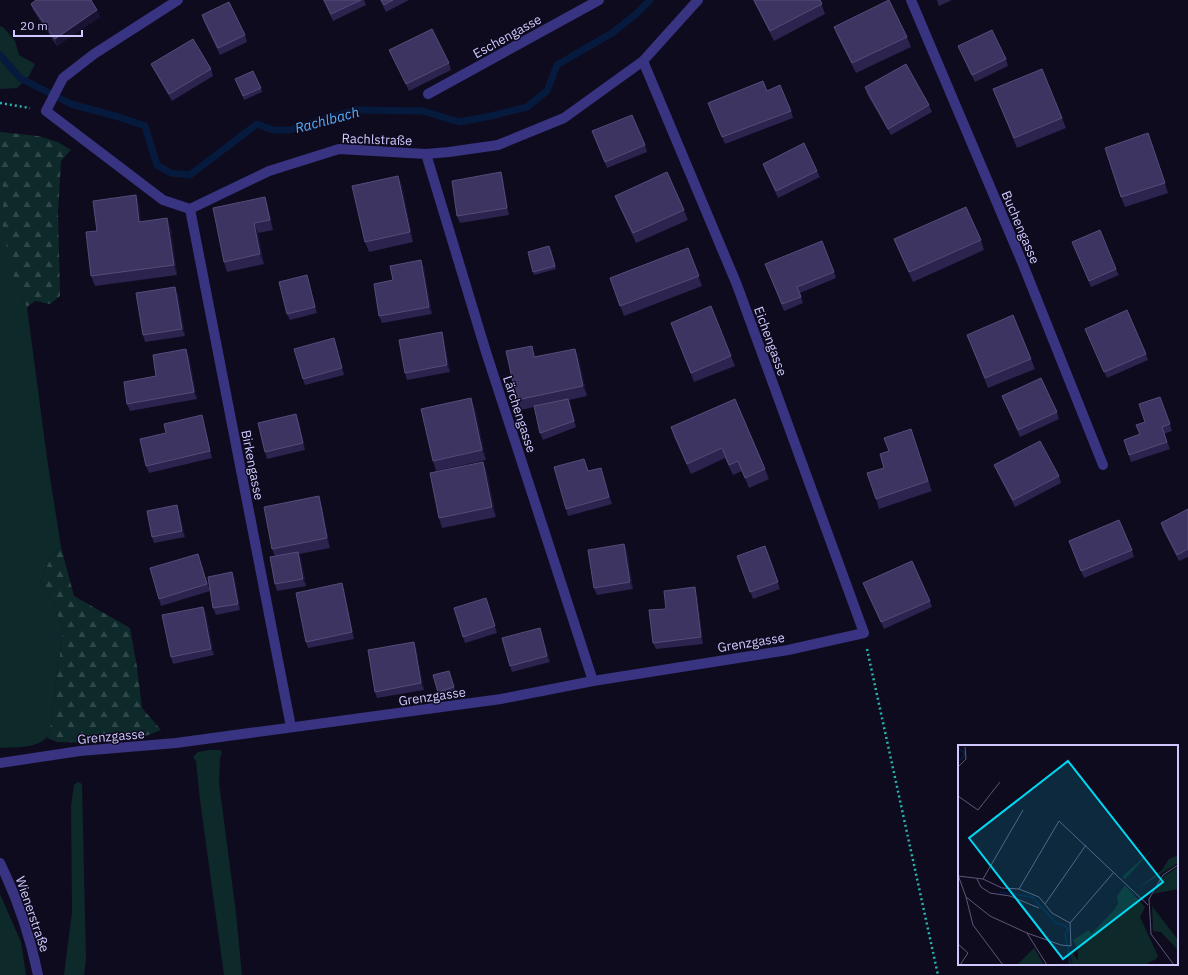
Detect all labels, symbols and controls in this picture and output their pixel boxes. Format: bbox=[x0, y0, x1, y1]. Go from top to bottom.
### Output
street label: Eschengasse bbox=[470, 11, 545, 62]
scale bar bbox=[14, 12, 82, 38]
text: 20 m bbox=[20, 18, 48, 33]
water label: Rachlbach bbox=[293, 103, 361, 137]
street label: Rachlstraße bbox=[341, 130, 413, 149]
street label: Buchengasse bbox=[998, 188, 1044, 266]
street label: Eichengasse bbox=[750, 304, 791, 378]
street label: Lärchengasse bbox=[499, 373, 540, 455]
street label: Birkengasse bbox=[237, 429, 268, 502]
street label: Grenzgasse bbox=[716, 629, 786, 656]
street label: Grenzgasse bbox=[397, 683, 467, 710]
street label: Grenzgasse bbox=[77, 725, 146, 748]
inset map bbox=[958, 745, 1178, 965]
street label: Wienerstraße bbox=[12, 874, 53, 954]

